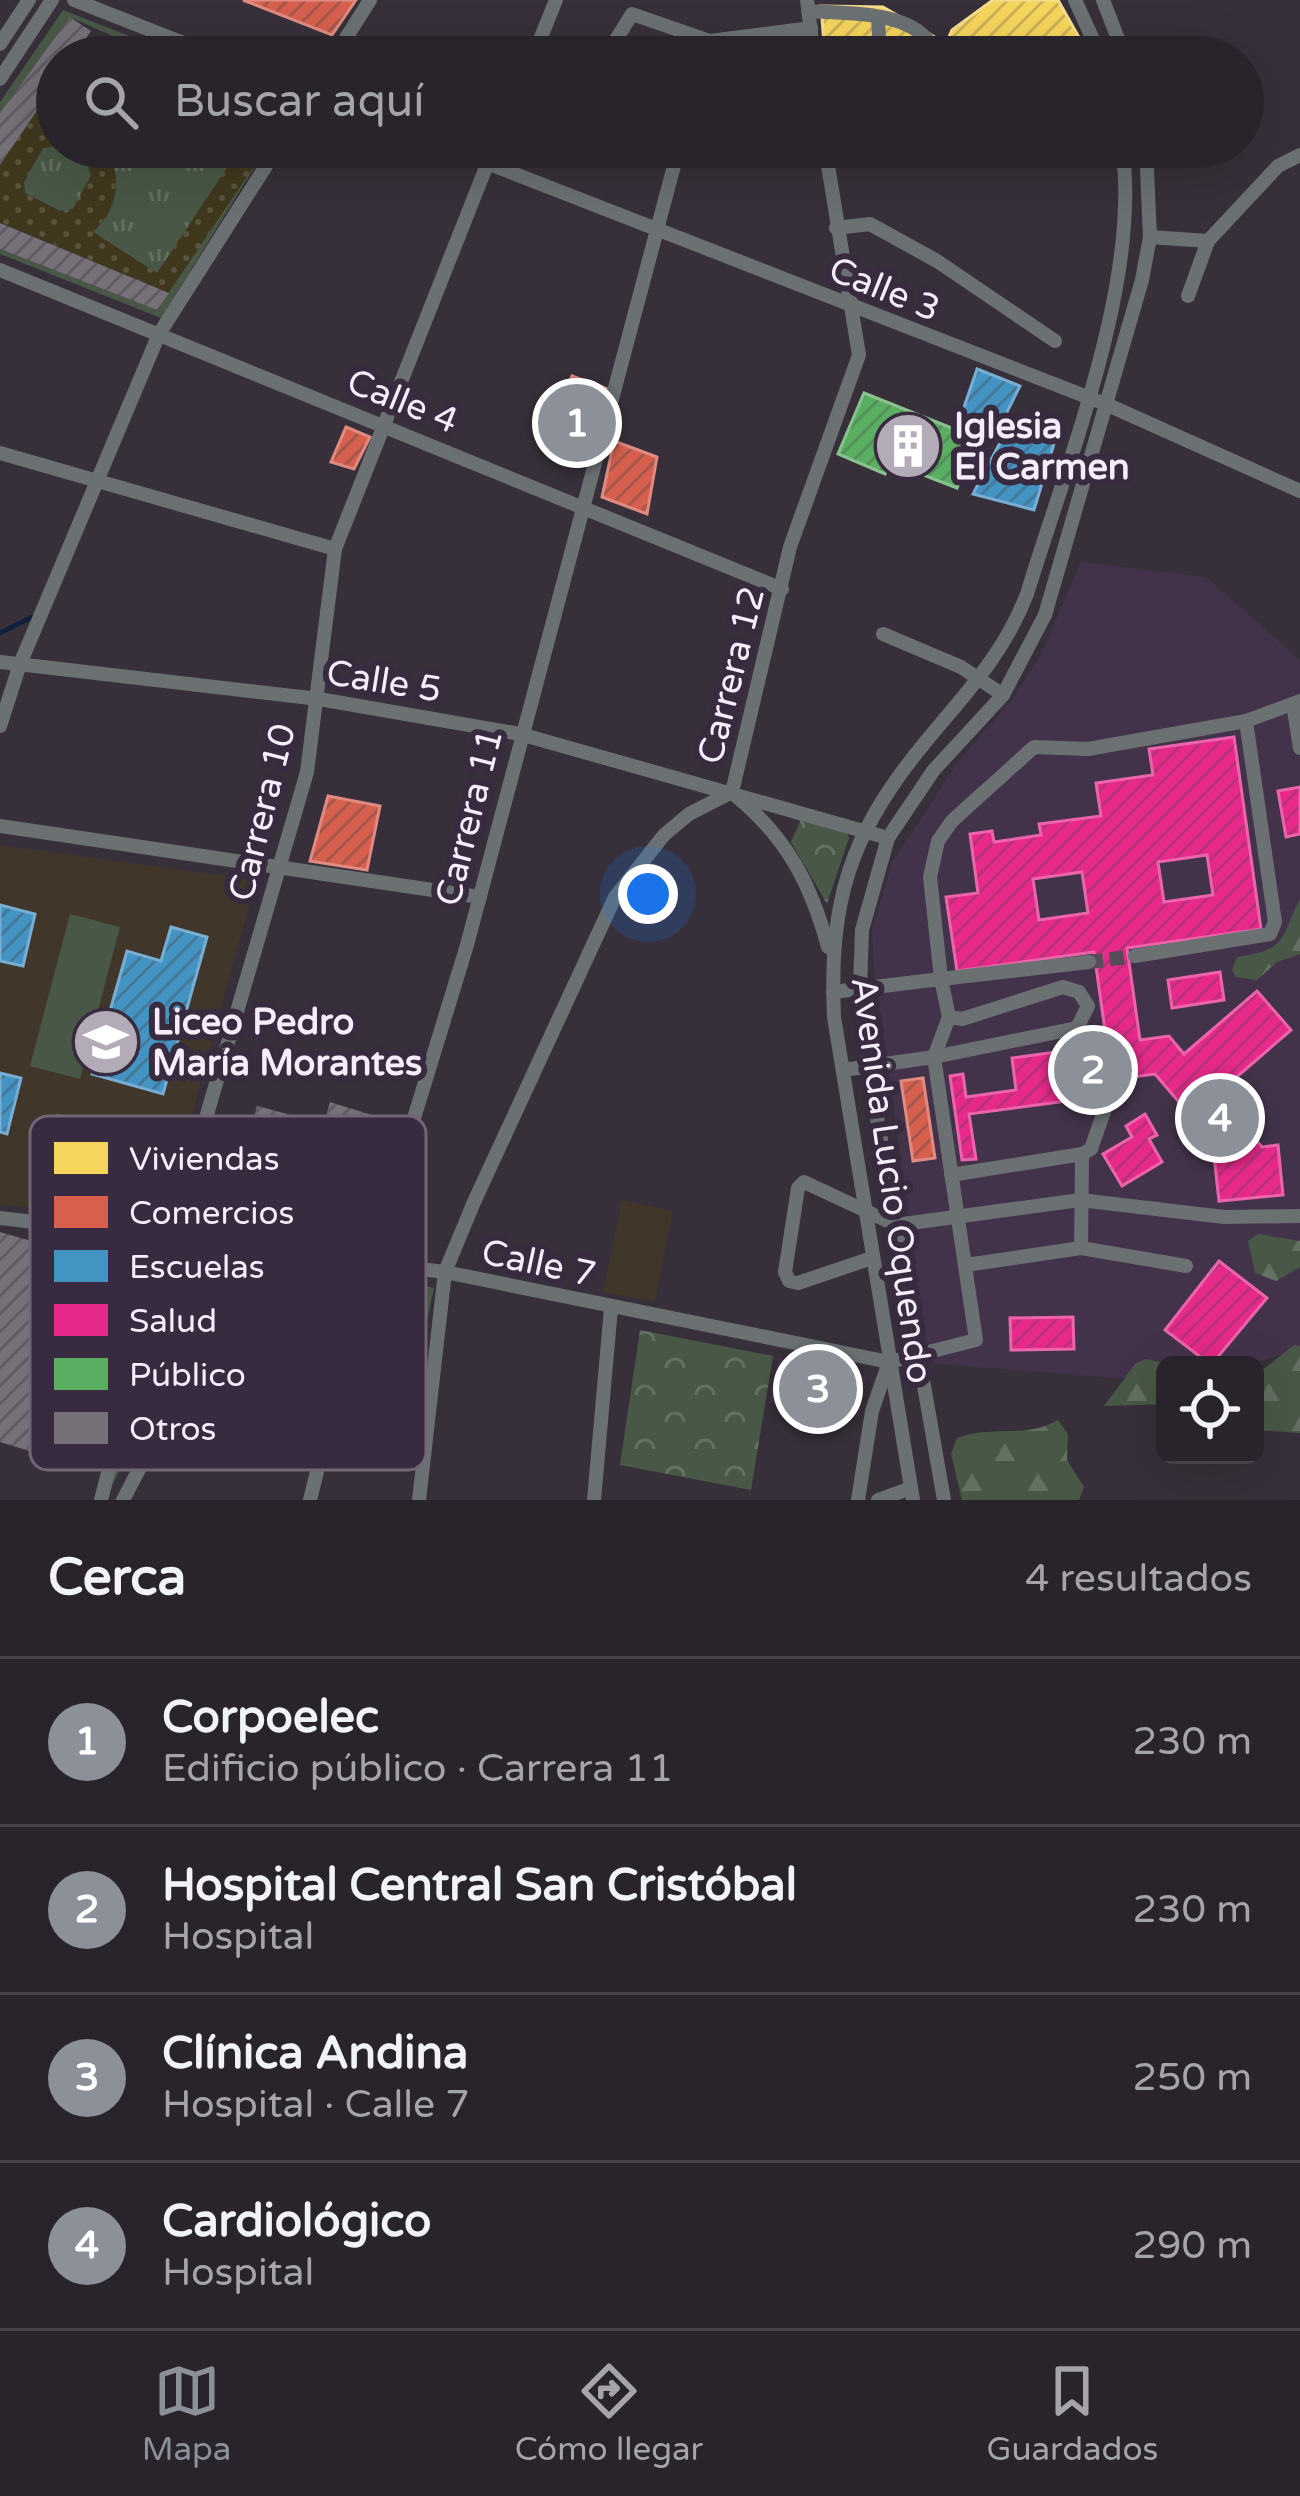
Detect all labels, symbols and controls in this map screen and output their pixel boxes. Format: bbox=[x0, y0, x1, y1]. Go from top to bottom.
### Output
search box bbox=[36, 36, 1264, 168]
icon: search bbox=[78, 69, 144, 135]
text: Buscar aquí bbox=[174, 75, 424, 129]
street label: Calle 3 bbox=[823, 248, 946, 331]
street label: Calle 4 bbox=[341, 360, 464, 443]
pin: 1 bbox=[538, 378, 616, 468]
place label: Iglesia El Carmen bbox=[954, 405, 1130, 489]
building icon: Iglesia El Carmen bbox=[873, 411, 943, 481]
street label: Carrera 12 bbox=[689, 582, 774, 769]
street label: Calle 5 bbox=[323, 651, 444, 712]
street label: Carrera 10 bbox=[220, 719, 305, 906]
street label: Carrera 11 bbox=[427, 724, 512, 911]
your location bbox=[618, 864, 678, 924]
street label: Avenida Lucio Oquendo bbox=[842, 974, 941, 1386]
place label: Liceo Pedro María Morantes bbox=[152, 1001, 422, 1085]
school or university icon: Liceo Pedro María Morantes bbox=[71, 1007, 141, 1077]
pin: 2 bbox=[1054, 1025, 1132, 1115]
pin: 4 bbox=[1181, 1073, 1259, 1163]
legend bbox=[30, 1116, 426, 1470]
text: Viviendas bbox=[129, 1140, 279, 1179]
text: Comercios bbox=[129, 1194, 294, 1233]
street label: Calle 7 bbox=[478, 1230, 600, 1297]
text: Escuelas bbox=[129, 1248, 265, 1287]
text: Salud bbox=[129, 1302, 217, 1341]
pin: 3 bbox=[779, 1344, 857, 1434]
text: Público bbox=[129, 1356, 246, 1395]
map controls bbox=[1156, 1356, 1264, 1464]
button: locate bbox=[1156, 1356, 1264, 1464]
text: Otros bbox=[129, 1410, 216, 1449]
text: Cerca bbox=[48, 1547, 186, 1609]
text: 4 resultados bbox=[1025, 1555, 1252, 1602]
text: Corpoelec bbox=[162, 1691, 379, 1745]
text: 1 bbox=[75, 1718, 99, 1765]
text: 230 m bbox=[1133, 1718, 1252, 1765]
text: Edificio público · Carrera 11 bbox=[162, 1745, 673, 1792]
text: Hospital Central San Cristóbal bbox=[162, 1859, 797, 1913]
text: 2 bbox=[75, 1886, 99, 1933]
text: 230 m bbox=[1133, 1886, 1252, 1933]
text: Hospital bbox=[162, 1913, 314, 1960]
text: Clínica Andina bbox=[162, 2027, 468, 2081]
text: 3 bbox=[75, 2054, 99, 2101]
text: 250 m bbox=[1133, 2054, 1252, 2101]
text: Hospital · Calle 7 bbox=[162, 2081, 470, 2128]
text: Cardiológico bbox=[162, 2195, 431, 2249]
text: 4 bbox=[75, 2222, 99, 2269]
text: 290 m bbox=[1133, 2222, 1252, 2269]
text: Hospital bbox=[162, 2249, 314, 2296]
tab: Mapa bbox=[142, 2358, 231, 2469]
tab: Cómo llegar bbox=[515, 2358, 703, 2469]
tab: Guardados bbox=[986, 2358, 1158, 2469]

